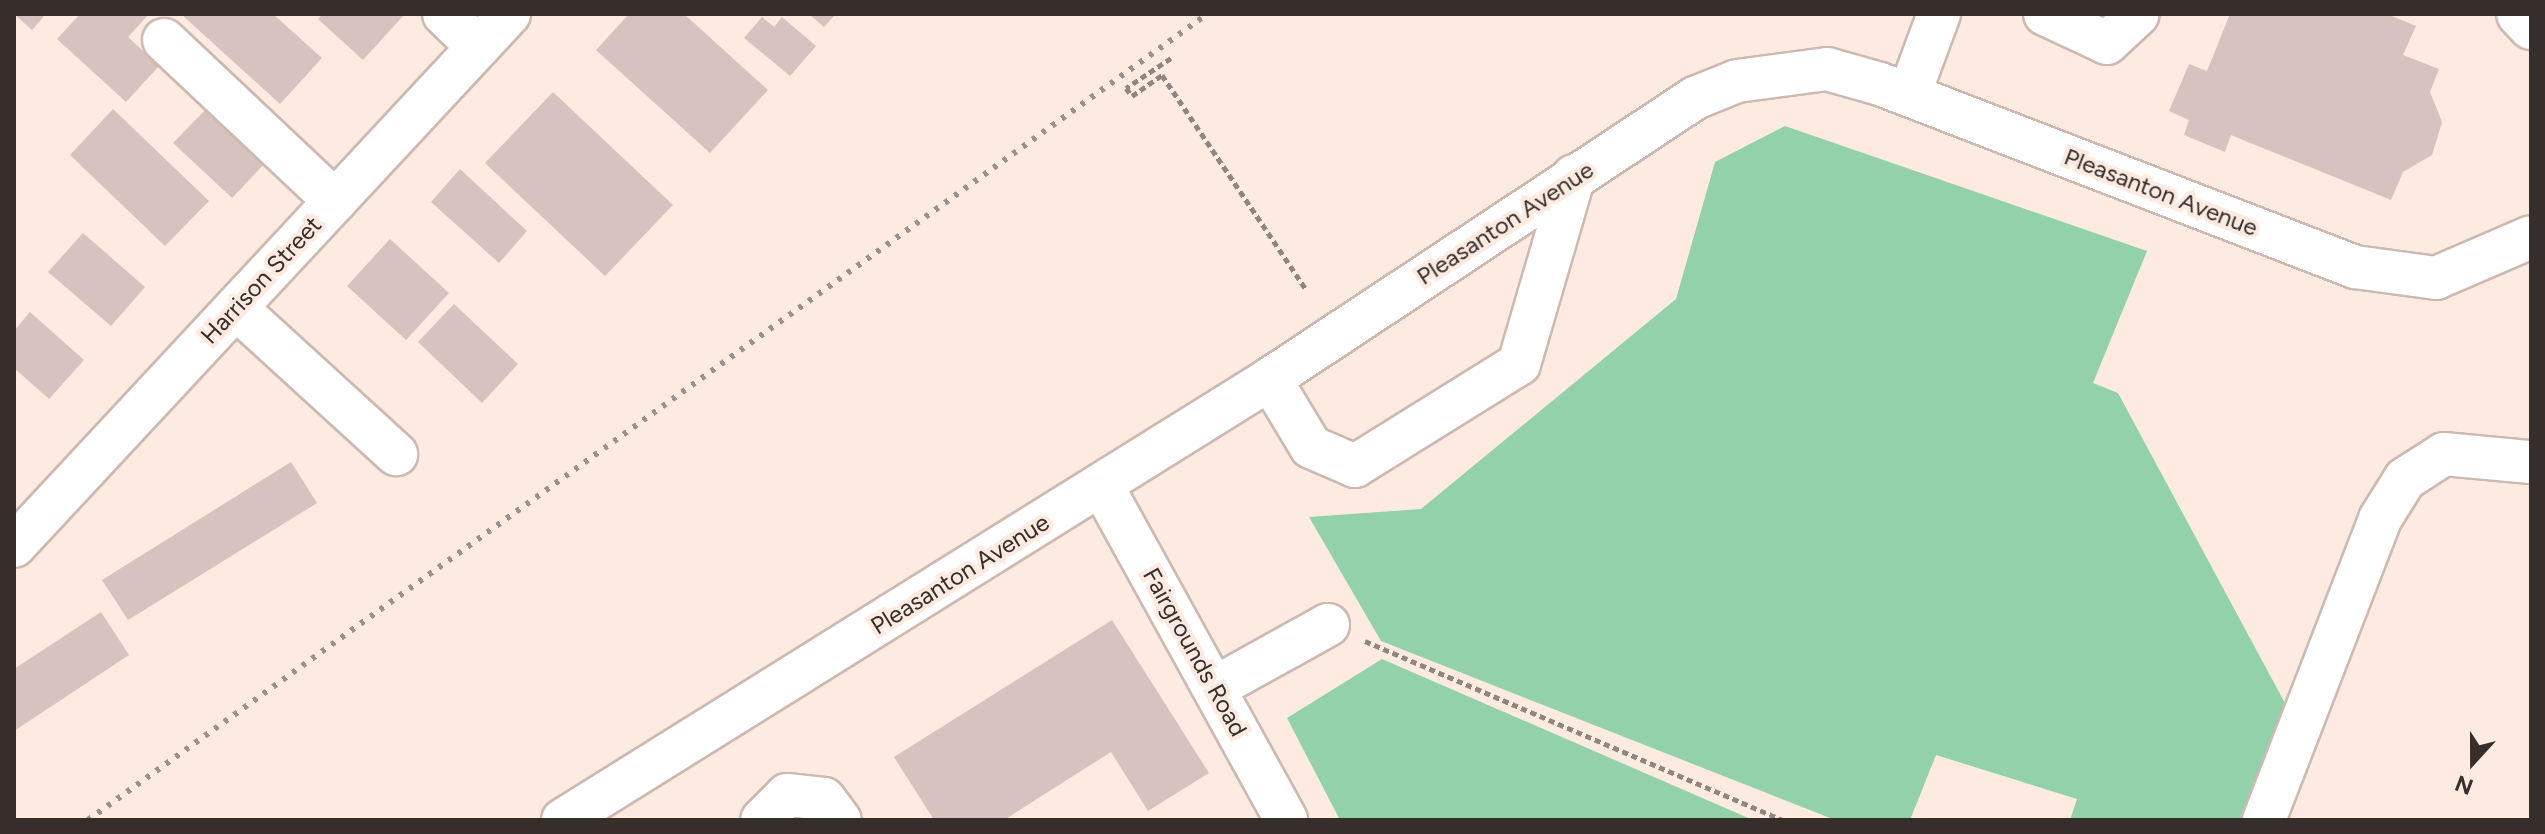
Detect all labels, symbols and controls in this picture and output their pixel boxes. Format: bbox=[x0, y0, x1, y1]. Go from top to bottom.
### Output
street label: Pleasanton Avenue bbox=[2060, 142, 2262, 242]
street label: Pleasanton Avenue bbox=[1411, 155, 1599, 291]
street label: Harrison Street bbox=[195, 210, 327, 350]
street label: Pleasanton Avenue bbox=[866, 508, 1054, 640]
street label: Fairgrounds Road bbox=[1137, 563, 1253, 741]
north arrow bbox=[2433, 722, 2513, 802]
text: N bbox=[2451, 769, 2477, 801]

